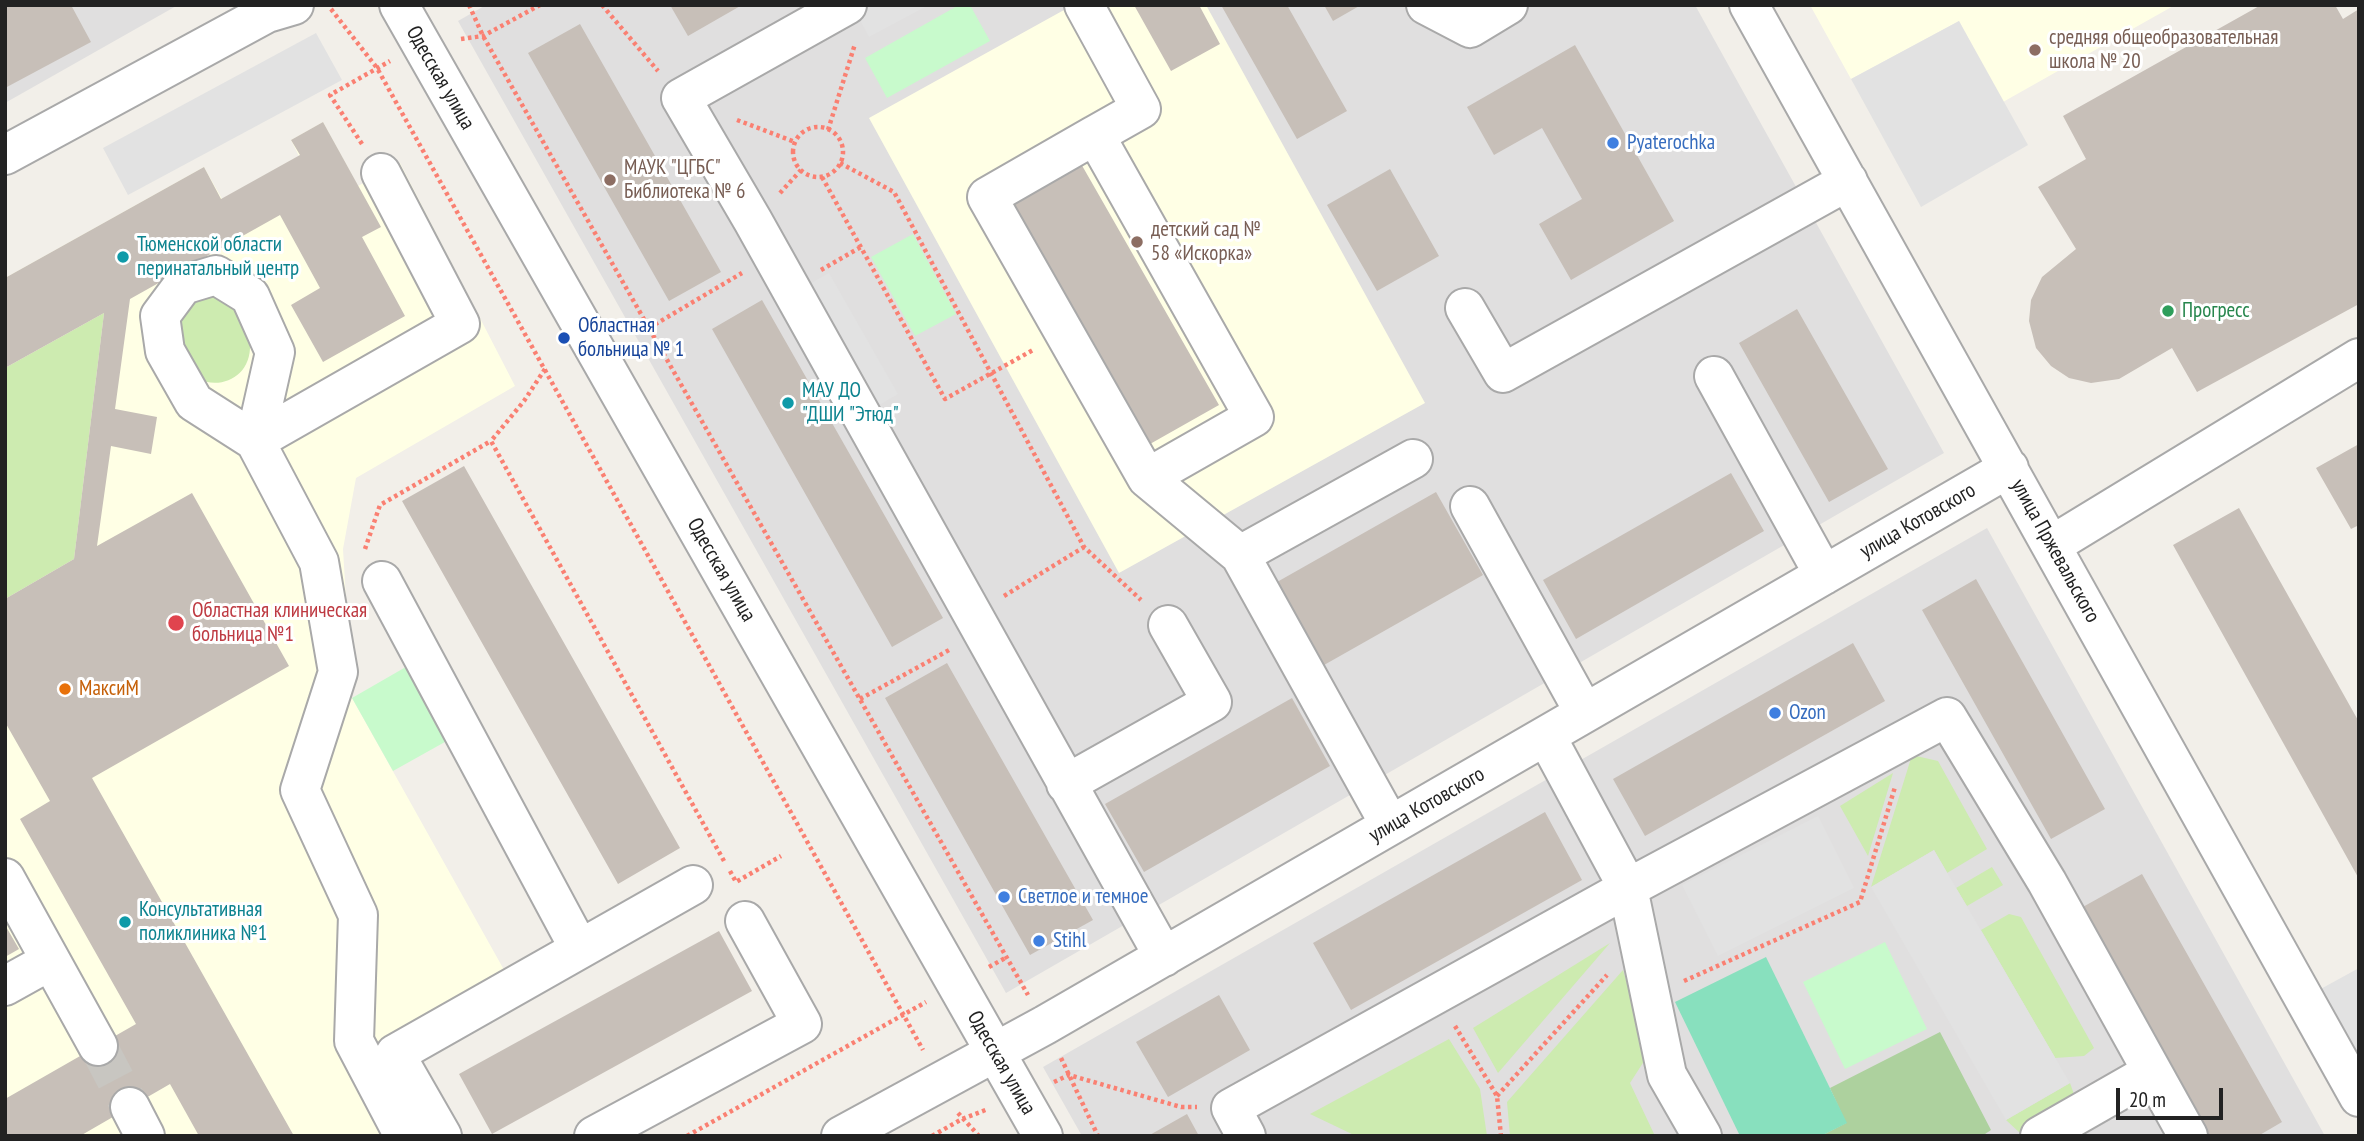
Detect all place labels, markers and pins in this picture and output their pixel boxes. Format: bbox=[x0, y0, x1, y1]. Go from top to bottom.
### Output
place label: средняя общеобразовательная школа № 20 bbox=[2049, 25, 2278, 75]
marker: средняя общеобразовательная школа № 20 bbox=[2027, 42, 2043, 58]
place label: Pyaterochka bbox=[1627, 130, 1715, 156]
marker: Pyaterochka bbox=[1605, 135, 1621, 151]
place label: МАУК "ЦГБС" Библиотека № 6 bbox=[624, 155, 746, 205]
marker: МАУК "ЦГБС" Библиотека № 6 bbox=[602, 172, 618, 188]
place label: детский сад № 58 «Искорка» bbox=[1151, 217, 1261, 267]
place label: Тюменской области перинатальный центр bbox=[137, 232, 299, 282]
marker: детский сад № 58 «Искорка» bbox=[1129, 234, 1145, 250]
marker: Тюменской области перинатальный центр bbox=[115, 249, 131, 265]
place label: Прогресс bbox=[2182, 298, 2250, 324]
marker: Прогресс bbox=[2160, 303, 2176, 319]
place label: Областная больница № 1 bbox=[578, 313, 684, 363]
marker: Областная больница № 1 bbox=[556, 330, 572, 346]
place label: МАУ ДО "ДШИ "Этюд" bbox=[802, 378, 899, 428]
marker: МАУ ДО "ДШИ "Этюд" bbox=[780, 395, 796, 411]
place label: Областная клиническая больница №1 bbox=[192, 598, 367, 648]
marker: Областная клиническая больница №1 bbox=[166, 613, 186, 633]
place label: МаксиМ bbox=[79, 676, 139, 702]
marker: МаксиМ bbox=[57, 681, 73, 697]
place label: Ozon bbox=[1789, 700, 1826, 726]
marker: Ozon bbox=[1767, 705, 1783, 721]
place label: Светлое и темное bbox=[1018, 884, 1148, 910]
marker: Светлое и темное bbox=[996, 889, 1012, 905]
place label: Консультативная поликлиника №1 bbox=[139, 897, 267, 947]
marker: Консультативная поликлиника №1 bbox=[117, 914, 133, 930]
place label: Stihl bbox=[1053, 928, 1086, 954]
marker: Stihl bbox=[1031, 933, 1047, 949]

